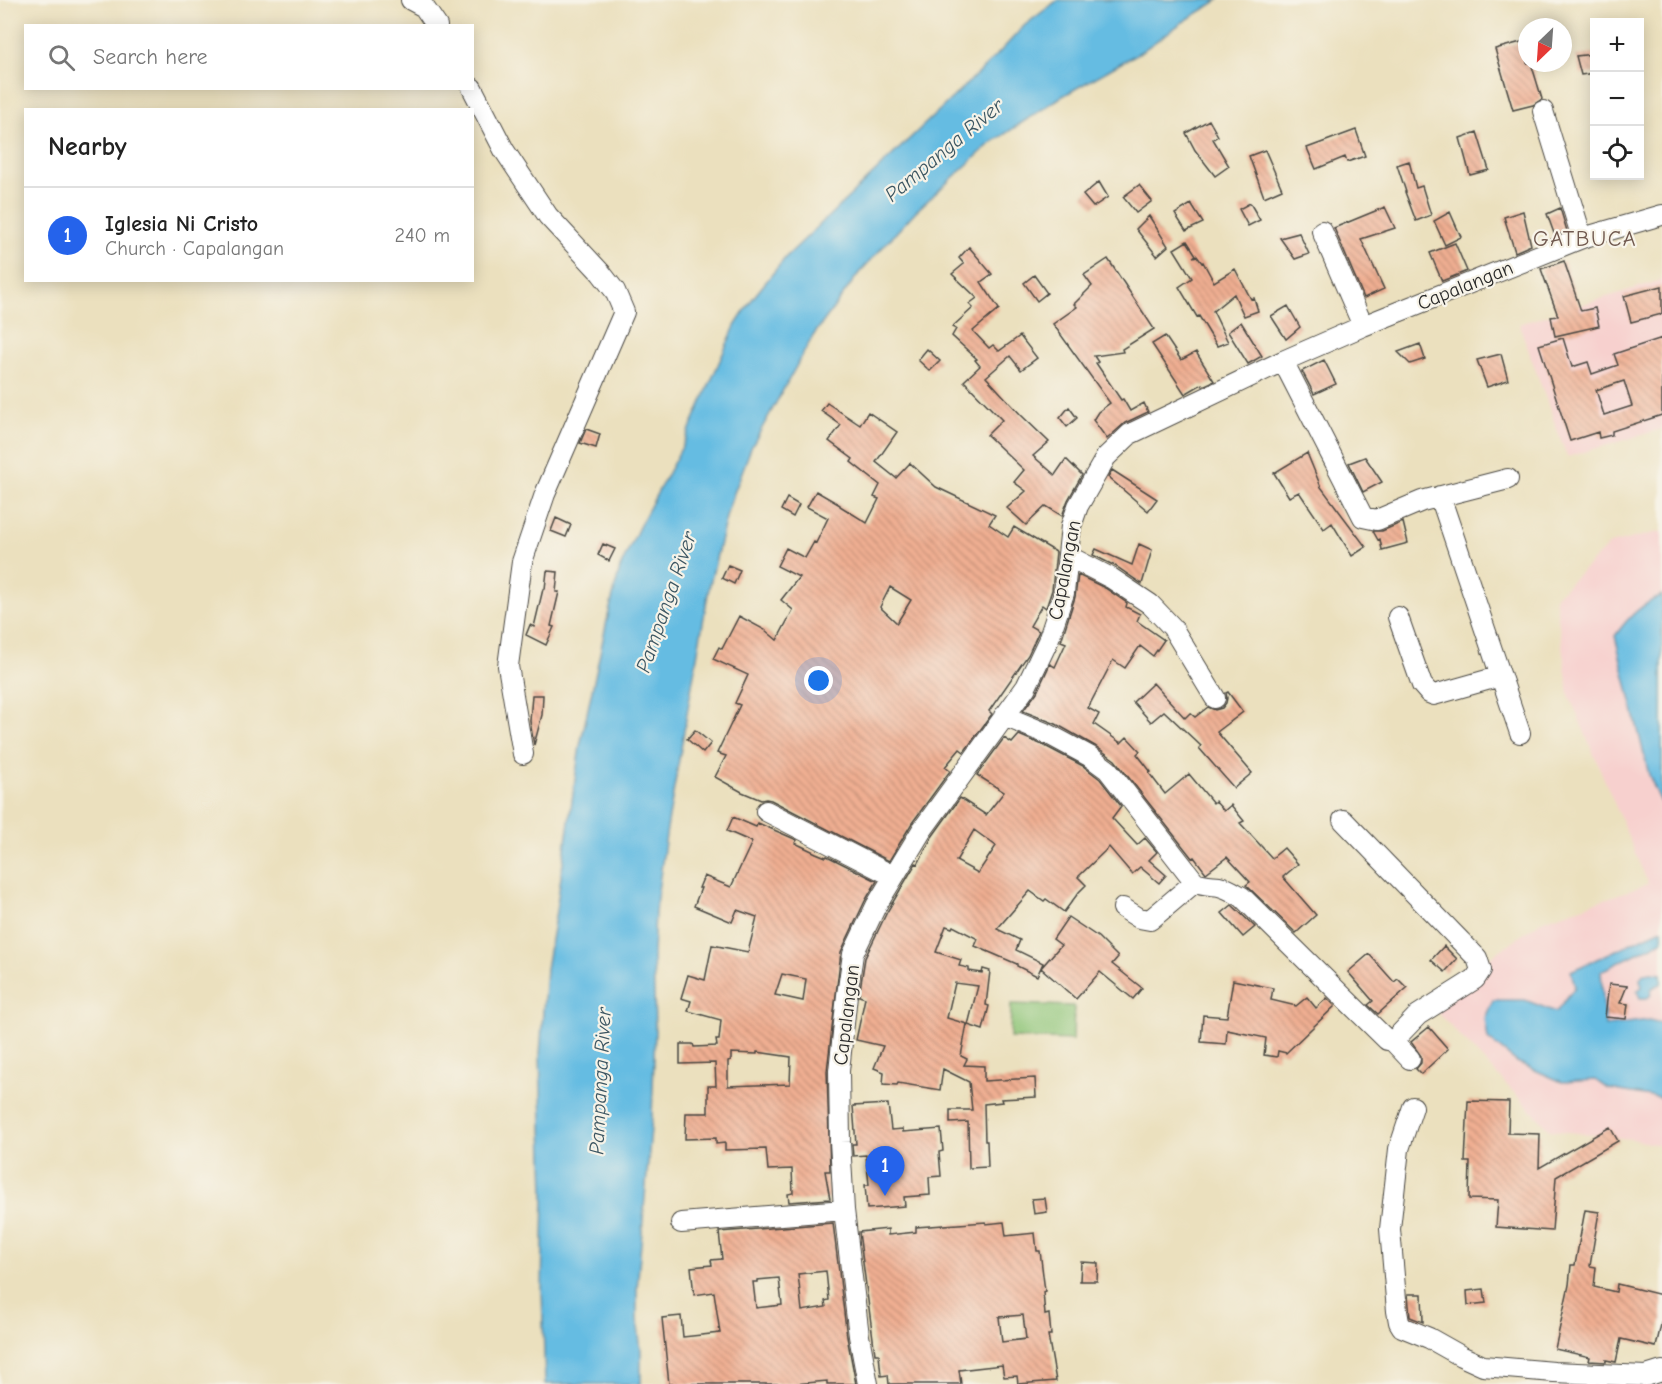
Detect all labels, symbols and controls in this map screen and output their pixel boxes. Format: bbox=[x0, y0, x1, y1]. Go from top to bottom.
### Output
north arrow bbox=[1518, 18, 1572, 72]
map controls bbox=[1590, 18, 1644, 180]
button: + bbox=[1590, 18, 1644, 72]
search box bbox=[24, 24, 474, 90]
icon: search bbox=[45, 41, 78, 74]
text: Search here bbox=[93, 44, 208, 70]
button: − bbox=[1590, 72, 1644, 126]
water label: Pampanga River bbox=[880, 92, 1009, 207]
button: locate bbox=[1590, 126, 1644, 180]
text: Nearby bbox=[48, 132, 127, 162]
text: Iglesia Ni Cristo bbox=[105, 211, 258, 237]
text: 1 bbox=[64, 224, 71, 247]
text: 240 m bbox=[395, 224, 450, 247]
district label: GATBUCA bbox=[1533, 226, 1637, 252]
text: Church · Capalangan bbox=[105, 237, 284, 260]
street label: Capalangan bbox=[1414, 256, 1516, 315]
street label: Capalangan bbox=[1044, 518, 1085, 622]
water label: Pampanga River bbox=[631, 527, 702, 676]
your location bbox=[804, 666, 833, 695]
street label: Capalangan bbox=[829, 963, 864, 1067]
water label: Pampanga River bbox=[584, 1005, 616, 1155]
pin: 1 bbox=[866, 1146, 904, 1196]

